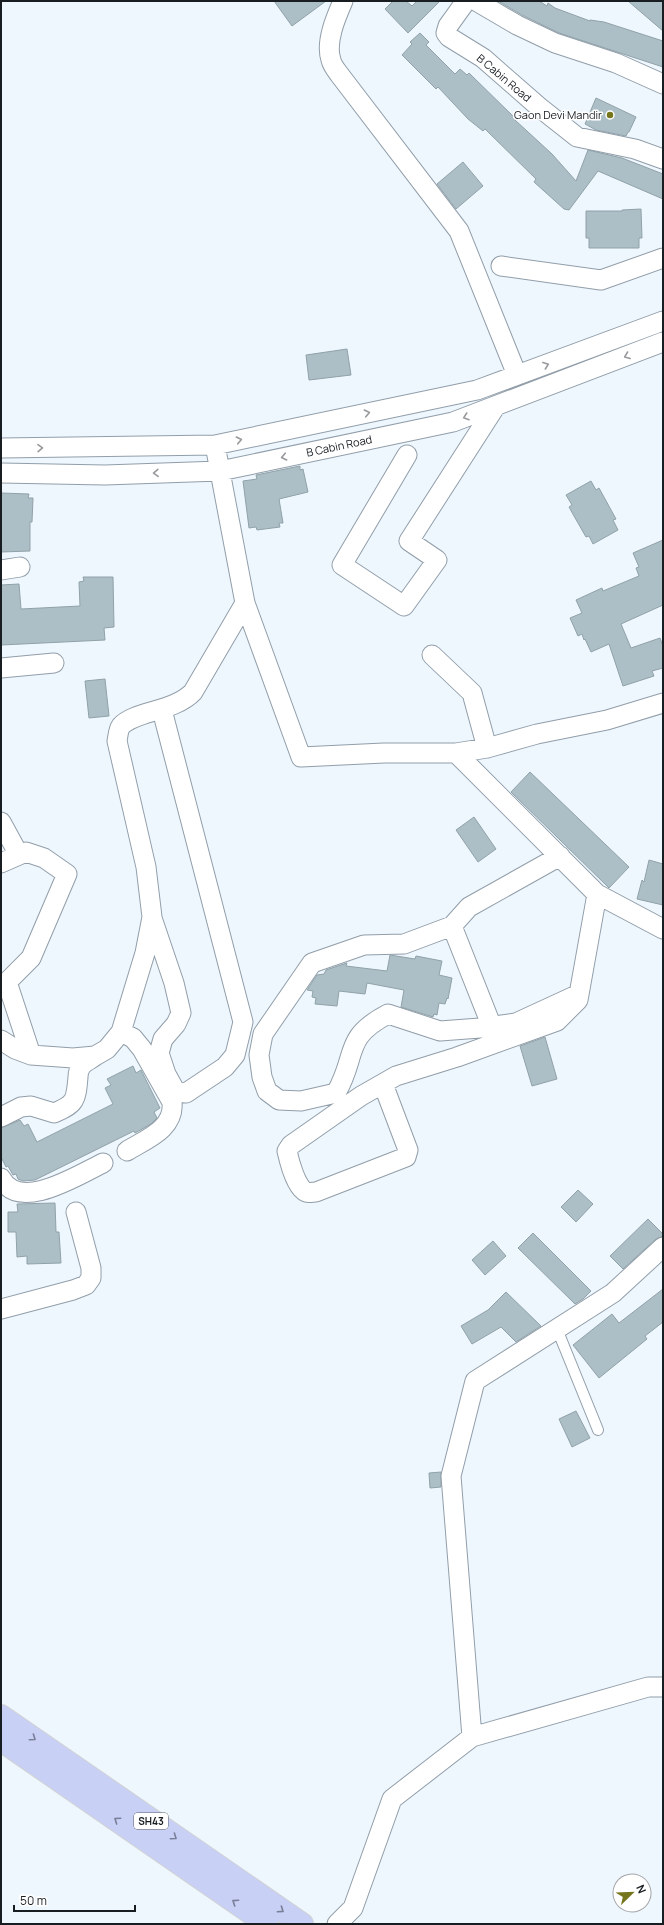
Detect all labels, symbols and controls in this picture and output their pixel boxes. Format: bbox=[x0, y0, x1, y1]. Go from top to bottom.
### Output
street label: B Cabin Road bbox=[474, 50, 535, 105]
place label: Gaon Devi Mandir bbox=[514, 107, 602, 122]
marker: Gaon Devi Mandir bbox=[605, 110, 615, 120]
one-way arrow bbox=[623, 352, 630, 360]
one-way arrow bbox=[542, 361, 549, 369]
one-way arrow bbox=[363, 409, 370, 417]
one-way arrow bbox=[463, 413, 470, 421]
street label: B Cabin Road bbox=[305, 431, 373, 460]
one-way arrow bbox=[236, 436, 243, 444]
one-way arrow bbox=[37, 444, 43, 452]
one-way arrow bbox=[281, 452, 287, 461]
one-way arrow bbox=[153, 469, 159, 478]
one-way arrow bbox=[29, 1733, 36, 1741]
road number: SH43 bbox=[134, 1813, 168, 1829]
one-way arrow bbox=[114, 1818, 121, 1825]
one-way arrow bbox=[170, 1832, 177, 1840]
north arrow bbox=[612, 1873, 652, 1913]
text: N bbox=[633, 1882, 650, 1896]
scale bar bbox=[14, 1887, 135, 1913]
text: 50 m bbox=[20, 1892, 47, 1909]
one-way arrow bbox=[232, 1899, 239, 1907]
one-way arrow bbox=[277, 1905, 284, 1913]

